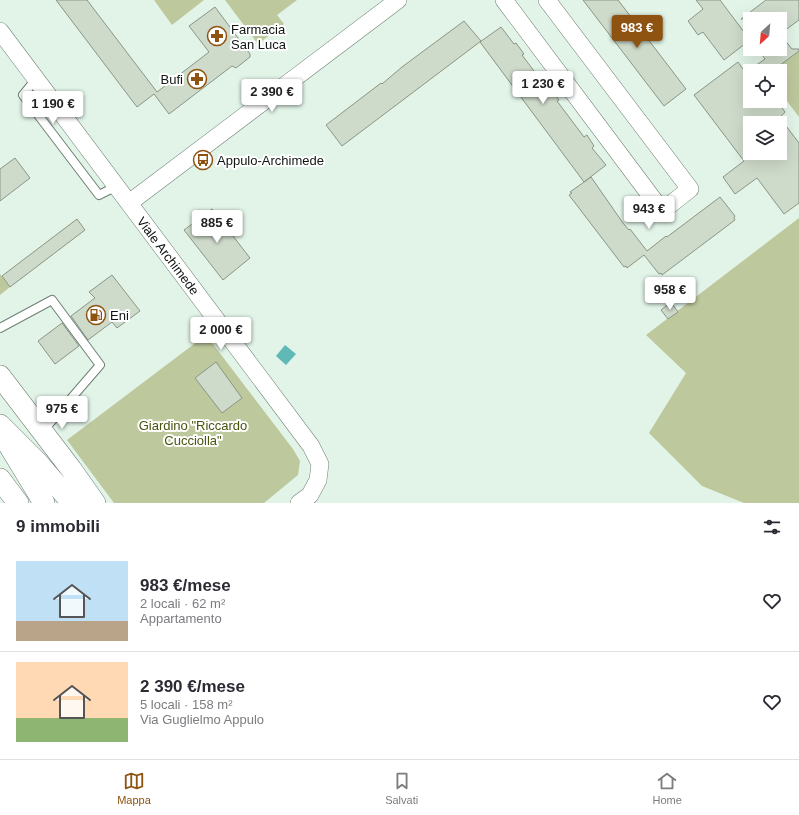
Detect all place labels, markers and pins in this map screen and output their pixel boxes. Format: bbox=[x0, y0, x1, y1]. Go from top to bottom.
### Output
pin: 983 € bbox=[609, 15, 665, 49]
place label: Farmacia San Luca bbox=[231, 22, 287, 52]
pharmacy icon: Farmacia San Luca bbox=[206, 25, 228, 47]
pharmacy icon: Bufi bbox=[186, 68, 208, 90]
pin: 1 230 € bbox=[506, 71, 580, 105]
place label: Bufi bbox=[161, 72, 183, 87]
pin: 2 390 € bbox=[235, 79, 309, 113]
pin: 1 190 € bbox=[16, 91, 90, 125]
bus stop icon: Appulo-Archimede bbox=[192, 149, 214, 171]
place label: Appulo-Archimede bbox=[217, 153, 324, 168]
pin: 943 € bbox=[621, 196, 677, 230]
pin: 885 € bbox=[189, 210, 245, 244]
pin: 958 € bbox=[642, 277, 698, 311]
fuel station icon: Eni bbox=[85, 304, 107, 326]
place label: Eni bbox=[110, 308, 129, 323]
pin: 2 000 € bbox=[184, 317, 258, 351]
pin: 975 € bbox=[34, 396, 90, 430]

